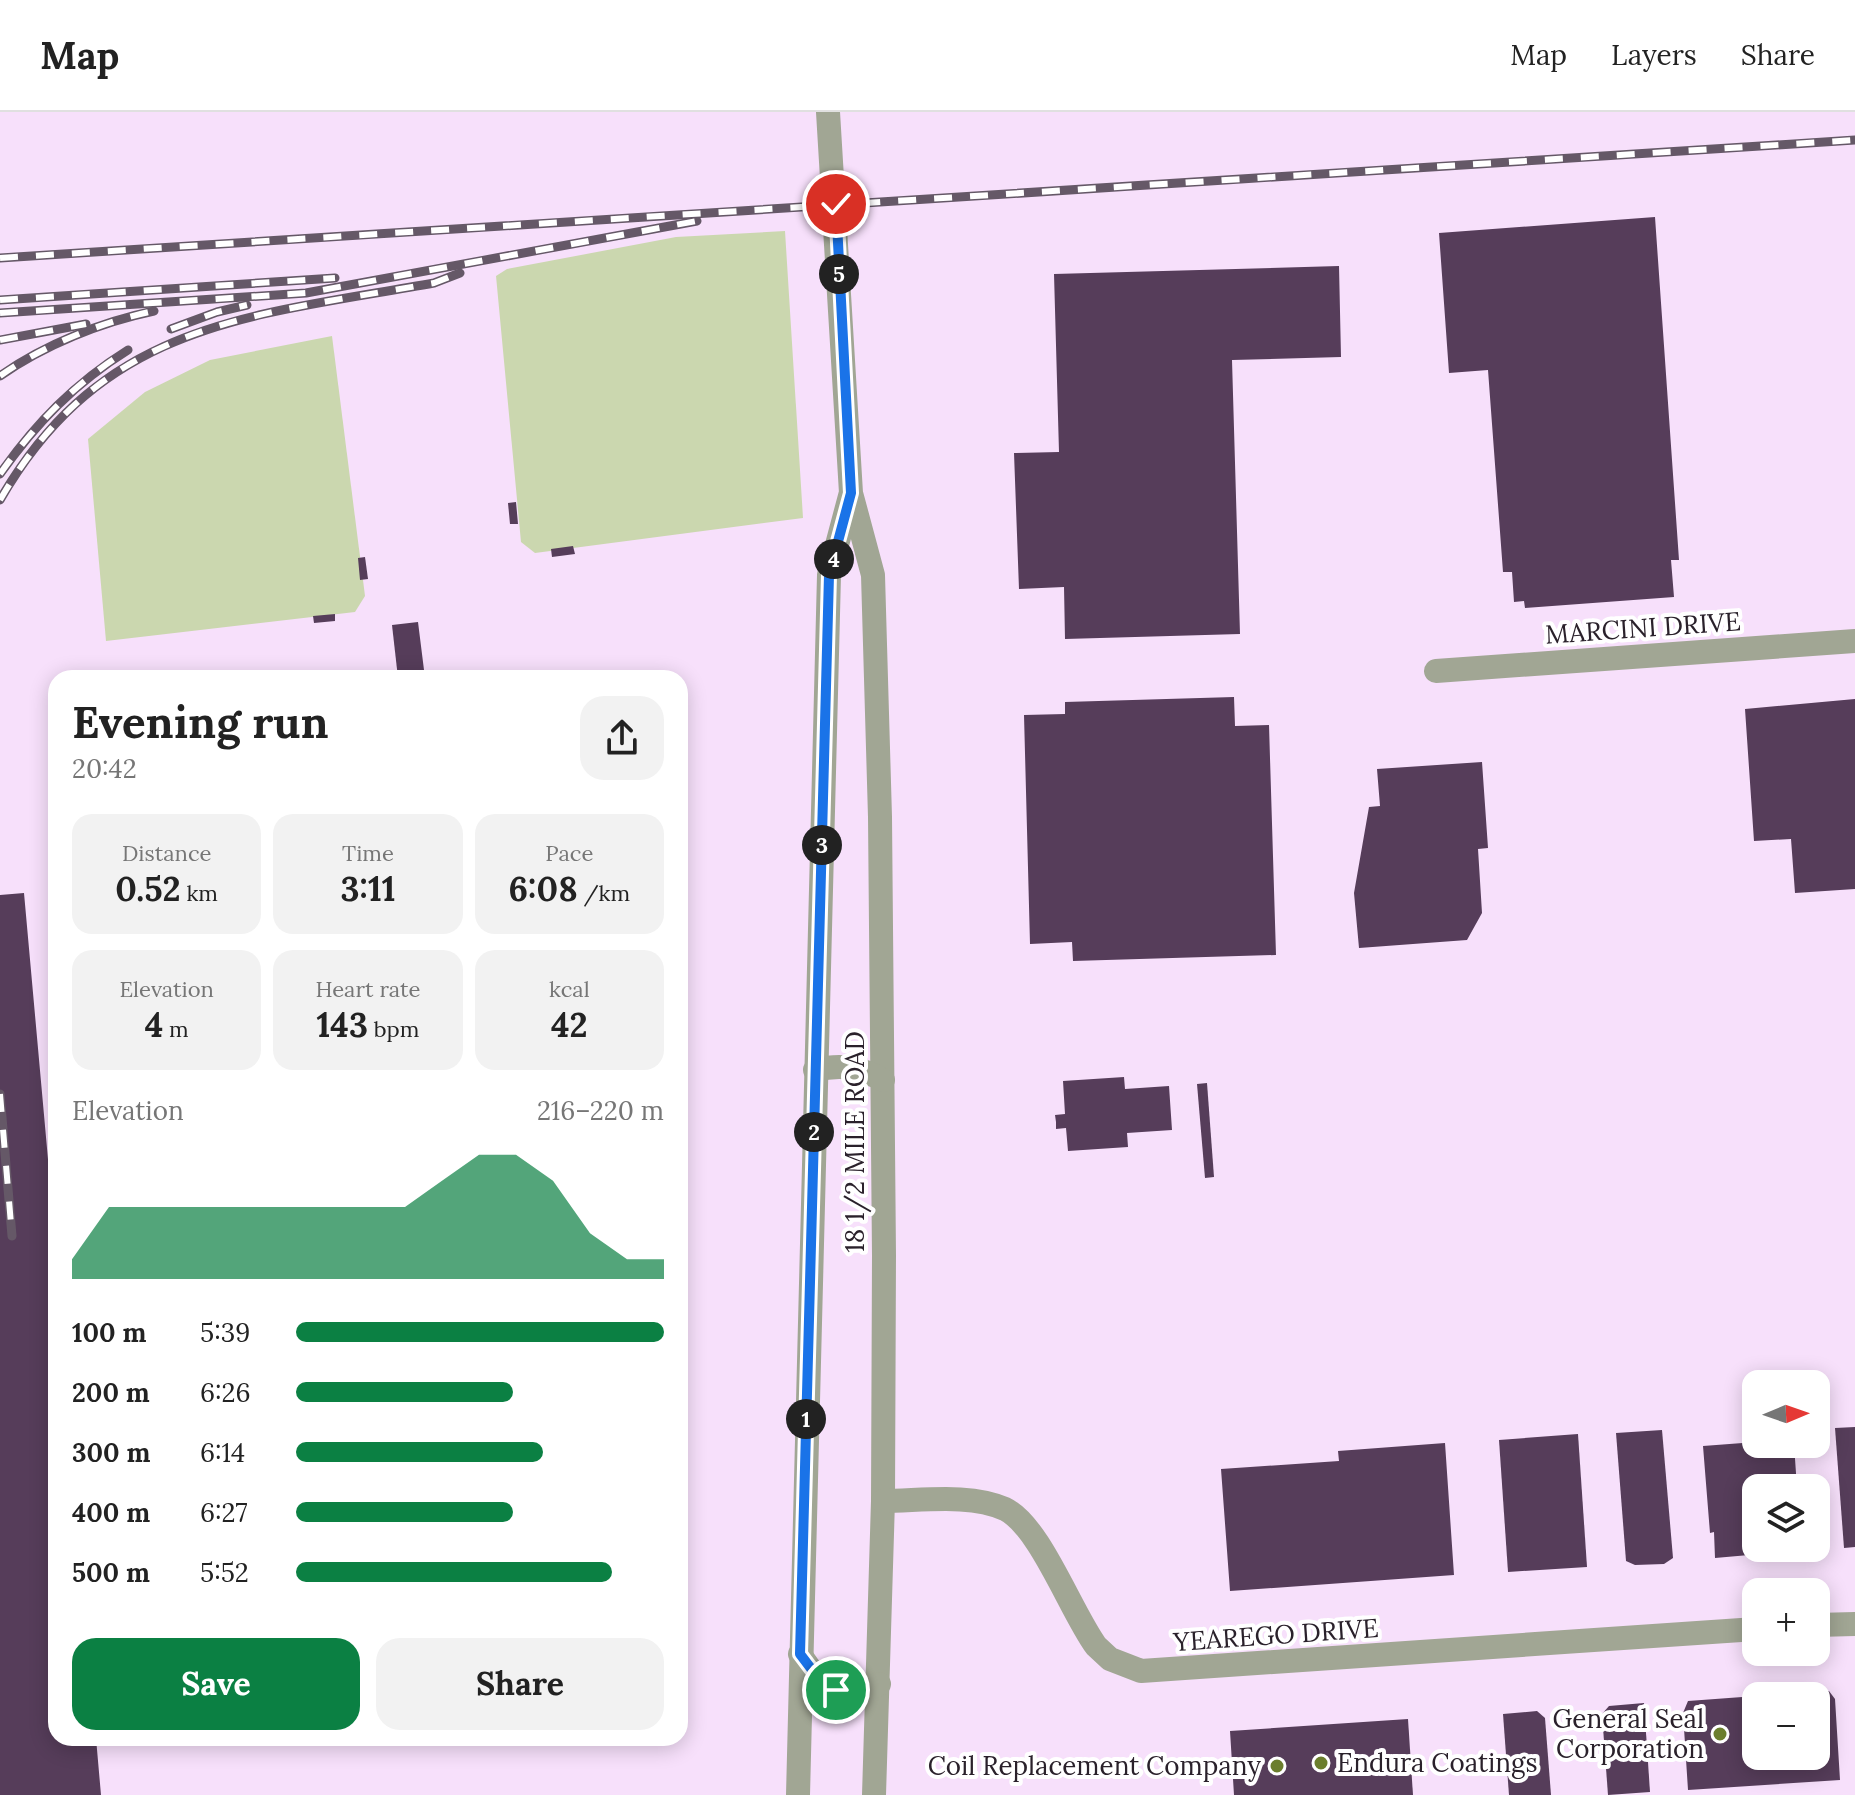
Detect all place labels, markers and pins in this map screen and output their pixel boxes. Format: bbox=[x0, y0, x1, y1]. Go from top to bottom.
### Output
pin bbox=[802, 170, 870, 238]
pin: 5 bbox=[819, 254, 859, 294]
pin: 4 bbox=[814, 539, 854, 579]
pin: 3 bbox=[802, 825, 842, 865]
pin: 2 bbox=[794, 1112, 834, 1152]
pin: 1 bbox=[786, 1399, 826, 1439]
pin bbox=[802, 1656, 870, 1724]
place label: General Seal Corporation bbox=[1553, 1702, 1704, 1765]
marker: General Seal Corporation bbox=[1711, 1725, 1729, 1743]
place label: Endura Coatings bbox=[1337, 1746, 1538, 1779]
place label: Coil Replacement Company bbox=[928, 1749, 1261, 1782]
marker: Endura Coatings bbox=[1312, 1754, 1330, 1772]
marker: Coil Replacement Company bbox=[1268, 1757, 1286, 1775]

